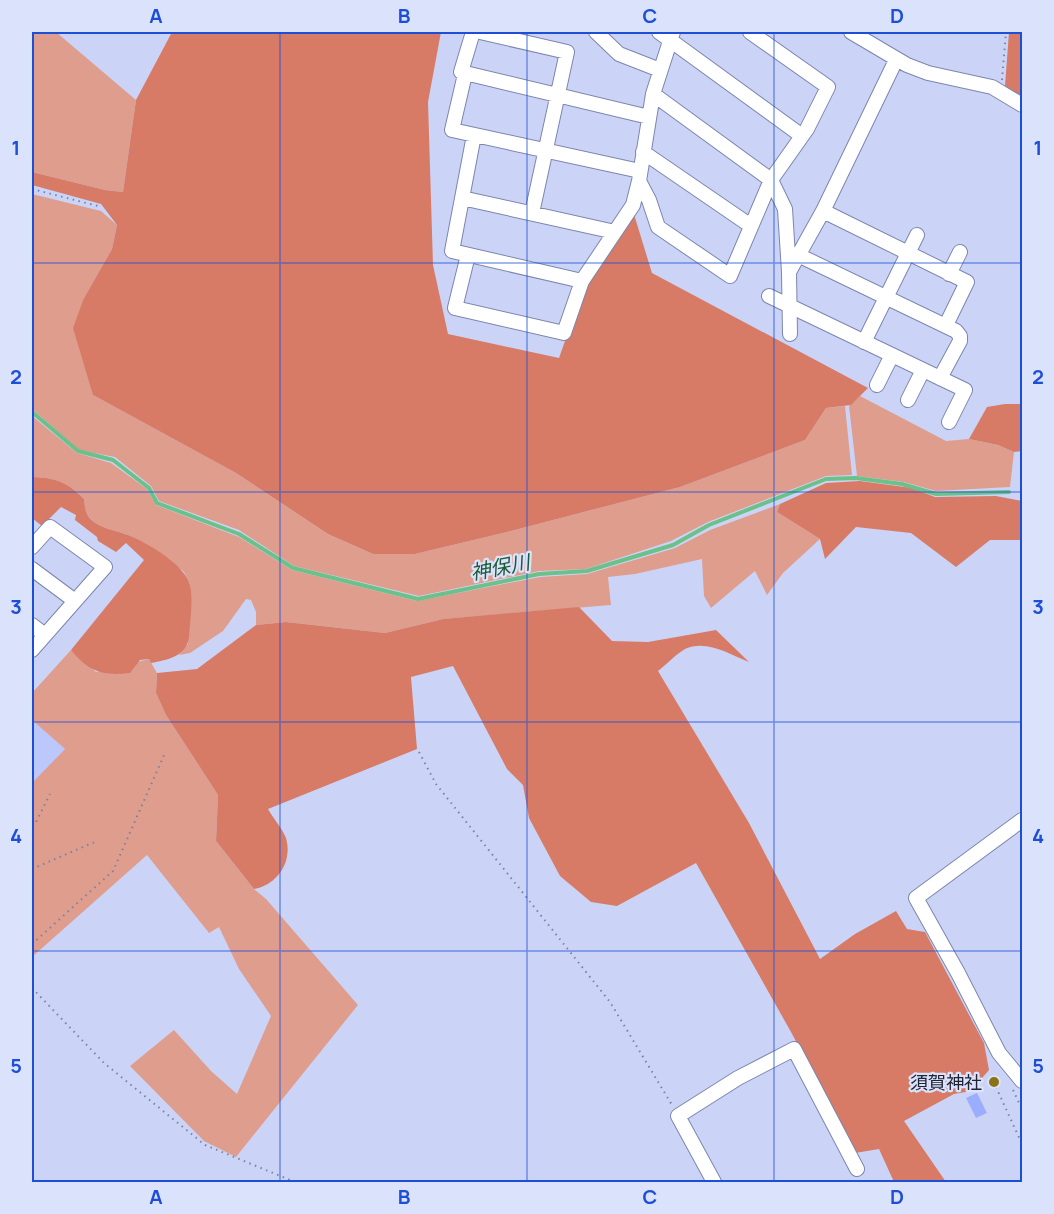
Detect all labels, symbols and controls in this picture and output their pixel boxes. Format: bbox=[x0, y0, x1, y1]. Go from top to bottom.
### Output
text: A bbox=[149, 2, 163, 29]
text: B bbox=[398, 2, 411, 29]
text: C bbox=[643, 2, 657, 29]
text: D bbox=[890, 2, 904, 29]
text: 1 bbox=[12, 134, 20, 161]
text: 1 bbox=[1034, 134, 1042, 161]
text: 2 bbox=[10, 363, 22, 390]
text: 2 bbox=[1032, 363, 1044, 390]
water label: 神保川 bbox=[468, 548, 534, 586]
text: 3 bbox=[10, 593, 22, 620]
text: 3 bbox=[1032, 593, 1044, 620]
text: 4 bbox=[10, 822, 22, 849]
text: 4 bbox=[1032, 822, 1044, 849]
text: 5 bbox=[10, 1052, 22, 1079]
text: 5 bbox=[1032, 1052, 1044, 1079]
place label: 須賀神社 bbox=[910, 1070, 982, 1094]
marker: 須賀神社 bbox=[987, 1075, 1001, 1089]
text: A bbox=[149, 1183, 163, 1210]
text: B bbox=[398, 1183, 411, 1210]
text: C bbox=[643, 1183, 657, 1210]
text: D bbox=[890, 1183, 904, 1210]

